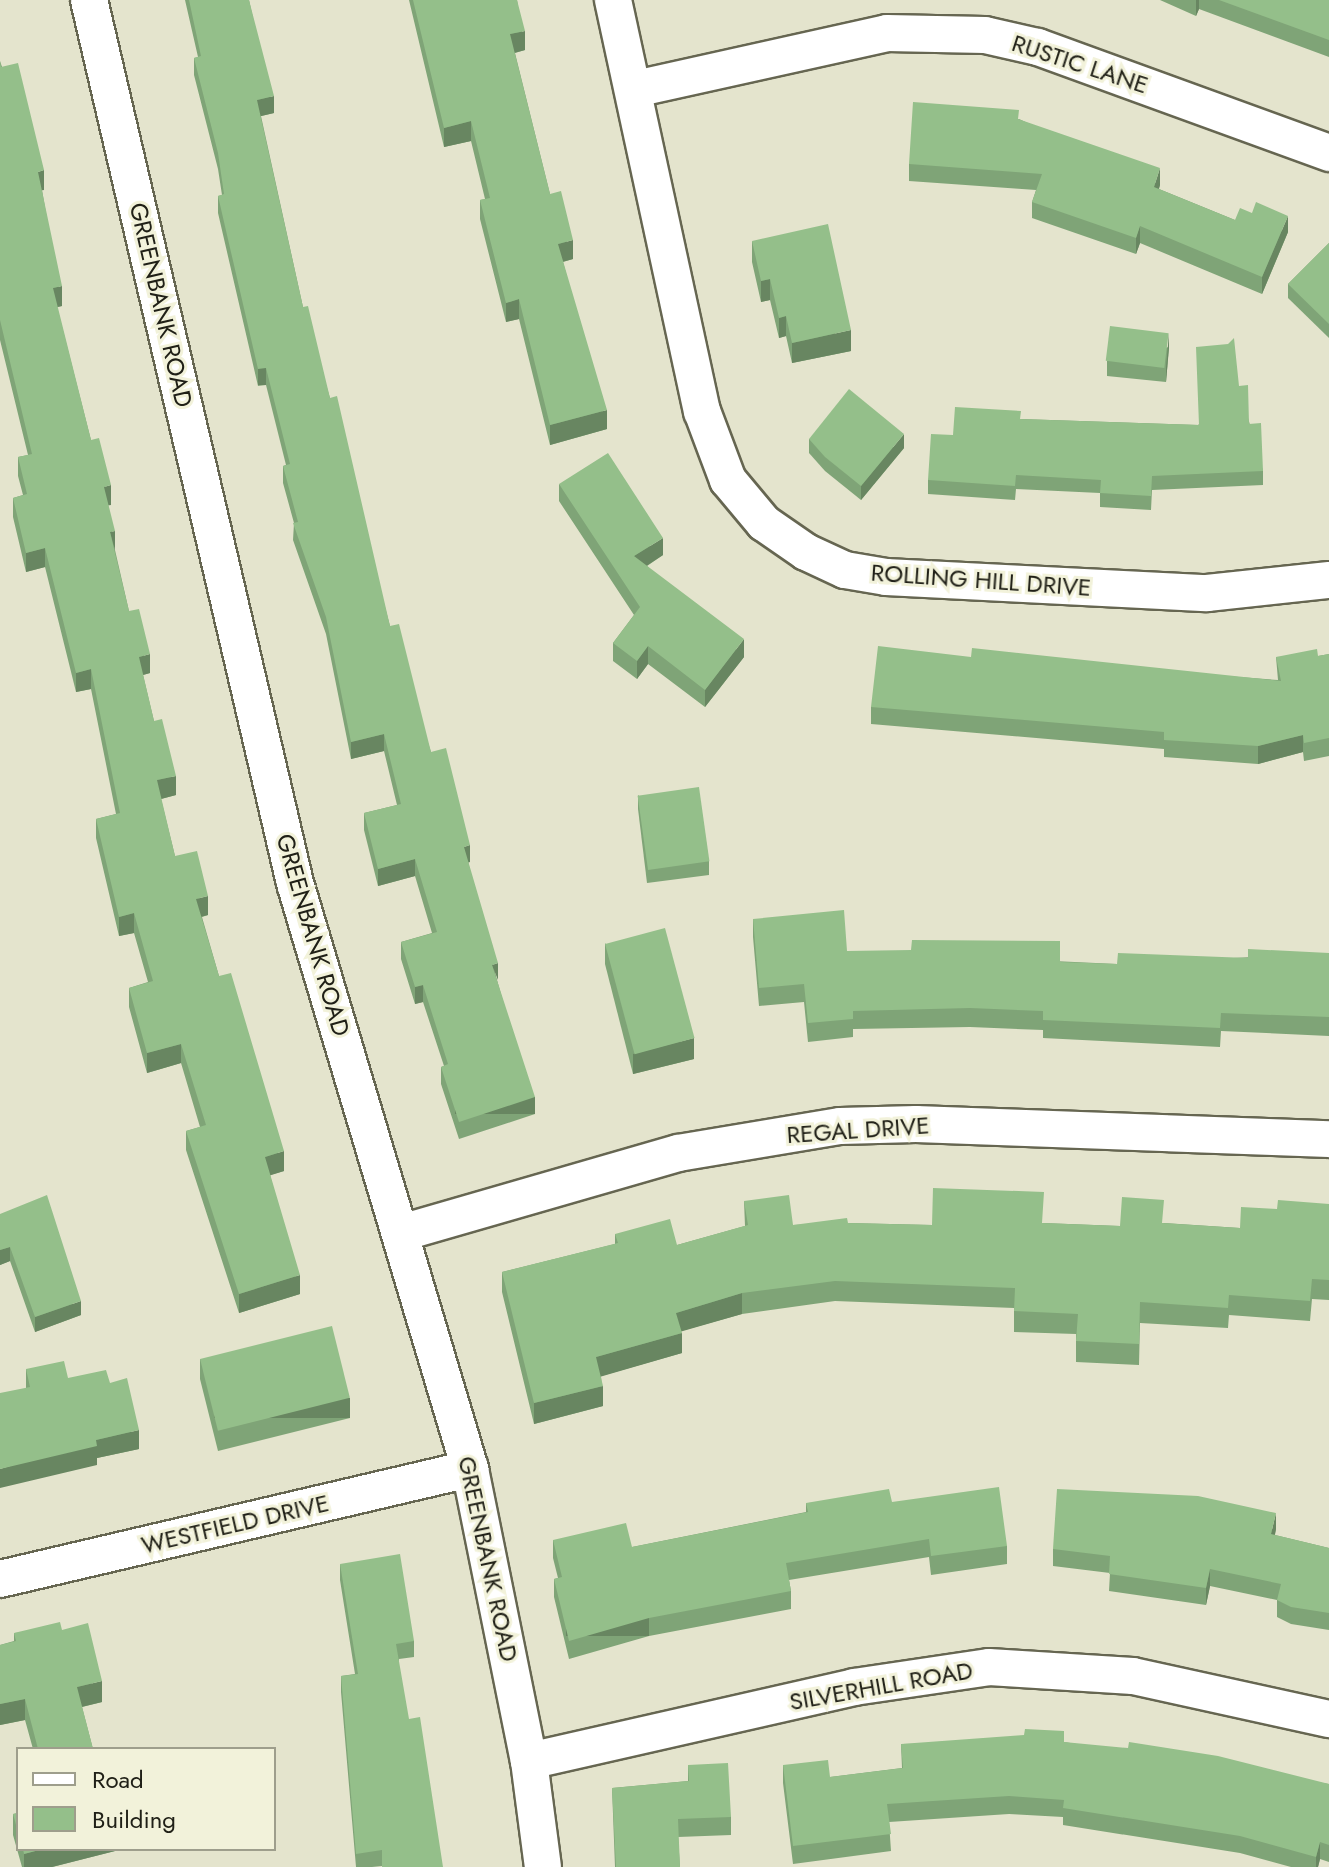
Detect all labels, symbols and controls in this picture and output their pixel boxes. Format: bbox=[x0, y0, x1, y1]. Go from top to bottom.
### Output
street label: RUSTIC LANE bbox=[1008, 28, 1152, 100]
street label: GREENBANK ROAD bbox=[123, 200, 199, 410]
street label: ROLLING HILL DRIVE bbox=[870, 558, 1092, 602]
street label: GREENBANK ROAD bbox=[270, 831, 356, 1039]
street label: REGAL DRIVE bbox=[786, 1111, 930, 1149]
street label: GREENBANK ROAD bbox=[452, 1454, 524, 1664]
street label: WESTFIELD DRIVE bbox=[139, 1488, 331, 1560]
street label: SILVERHILL ROAD bbox=[787, 1656, 975, 1716]
legend bbox=[16, 1747, 276, 1851]
text: Road bbox=[92, 1762, 144, 1797]
text: Building bbox=[92, 1802, 176, 1837]

